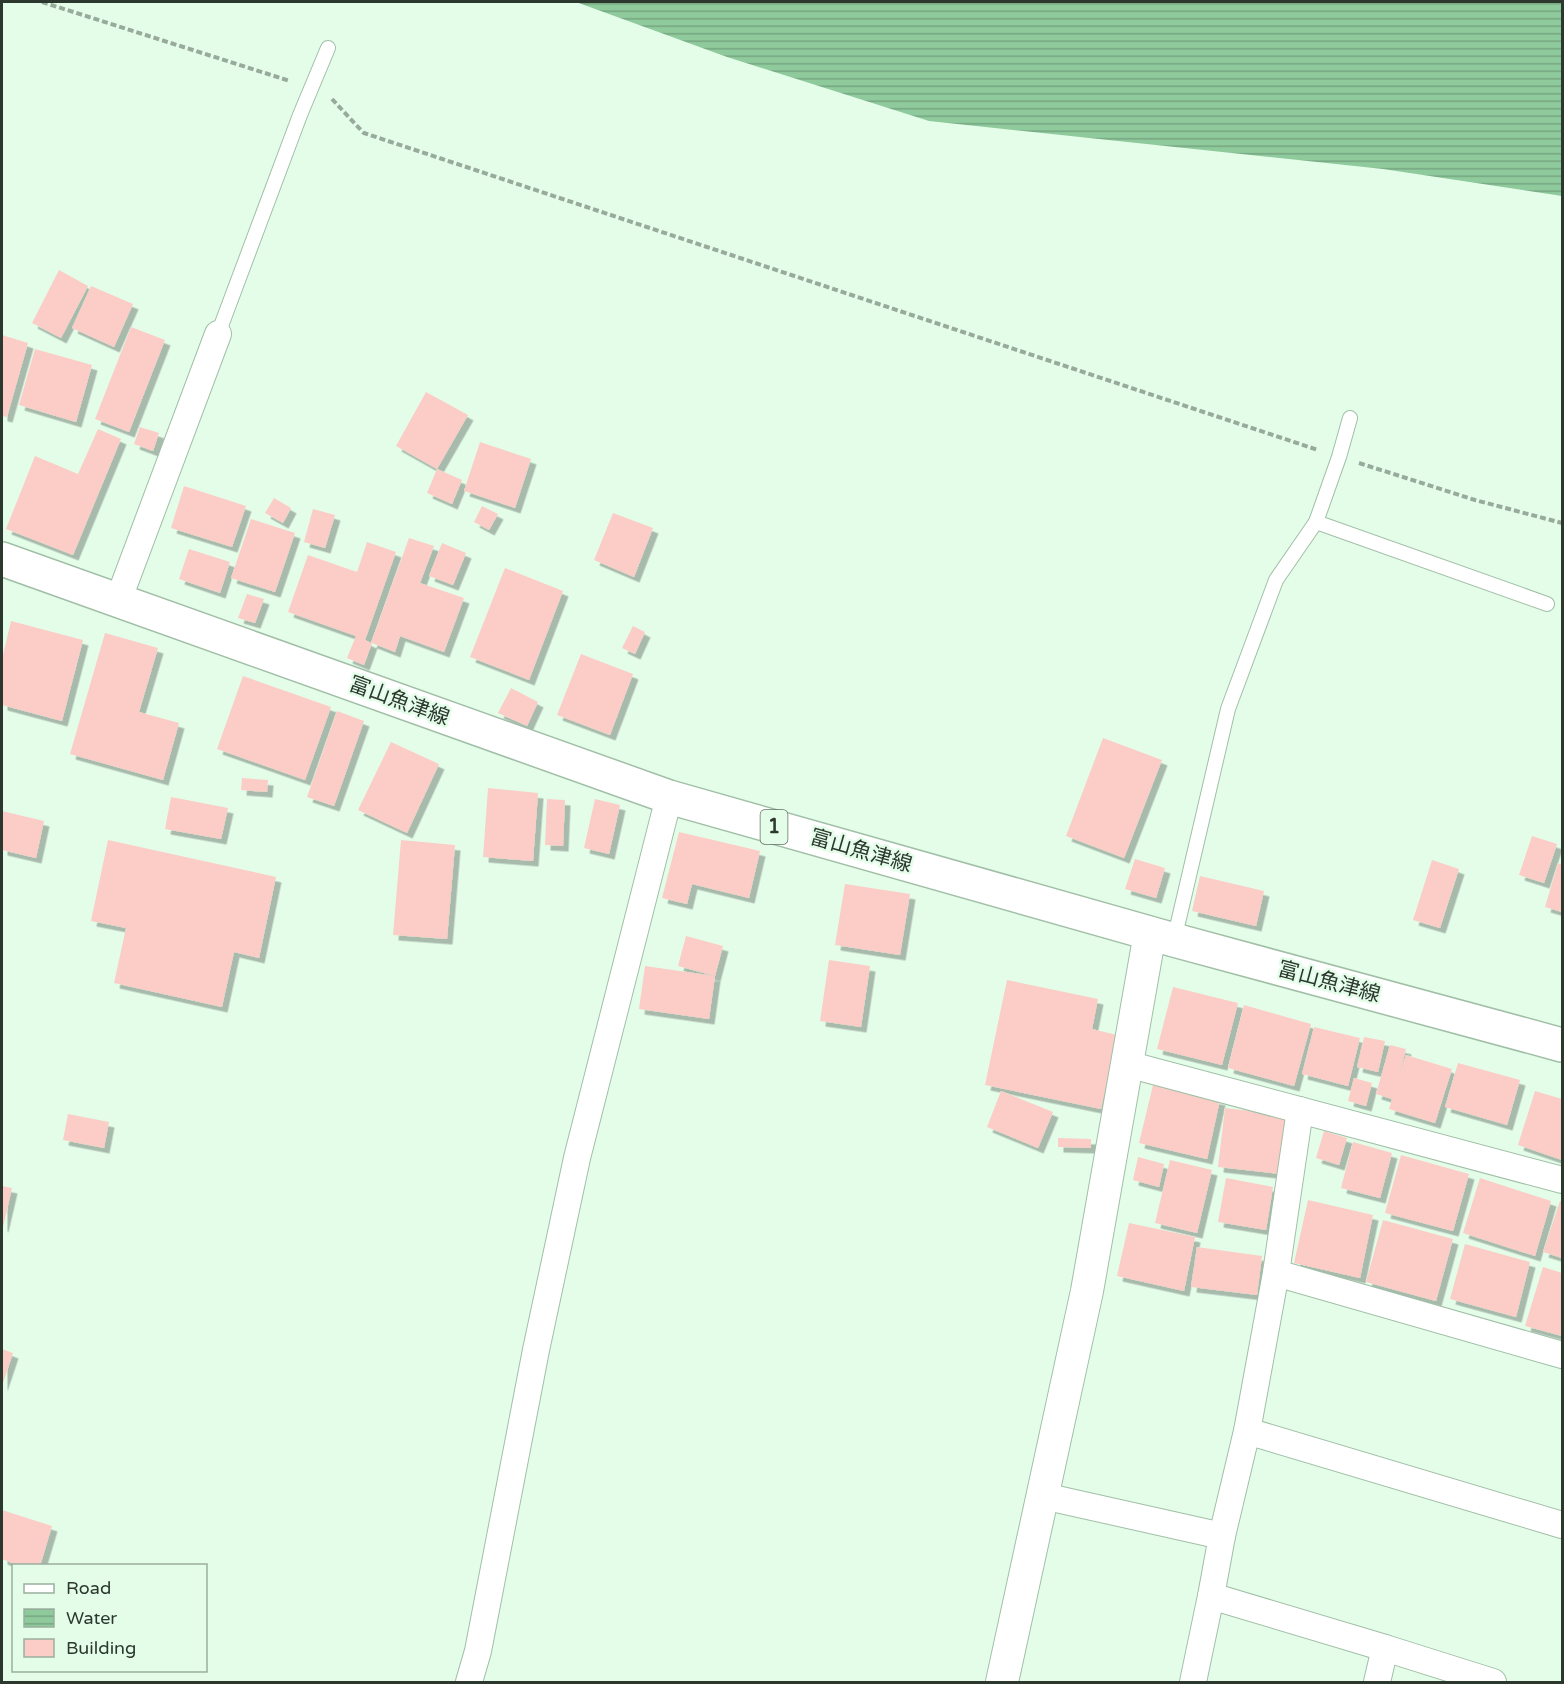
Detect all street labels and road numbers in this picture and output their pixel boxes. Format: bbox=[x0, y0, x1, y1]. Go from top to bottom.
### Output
street label: 富山魚津線 bbox=[345, 671, 453, 731]
road number: 1 bbox=[760, 810, 788, 844]
street label: 富山魚津線 bbox=[807, 825, 915, 877]
street label: 富山魚津線 bbox=[1275, 956, 1383, 1008]

